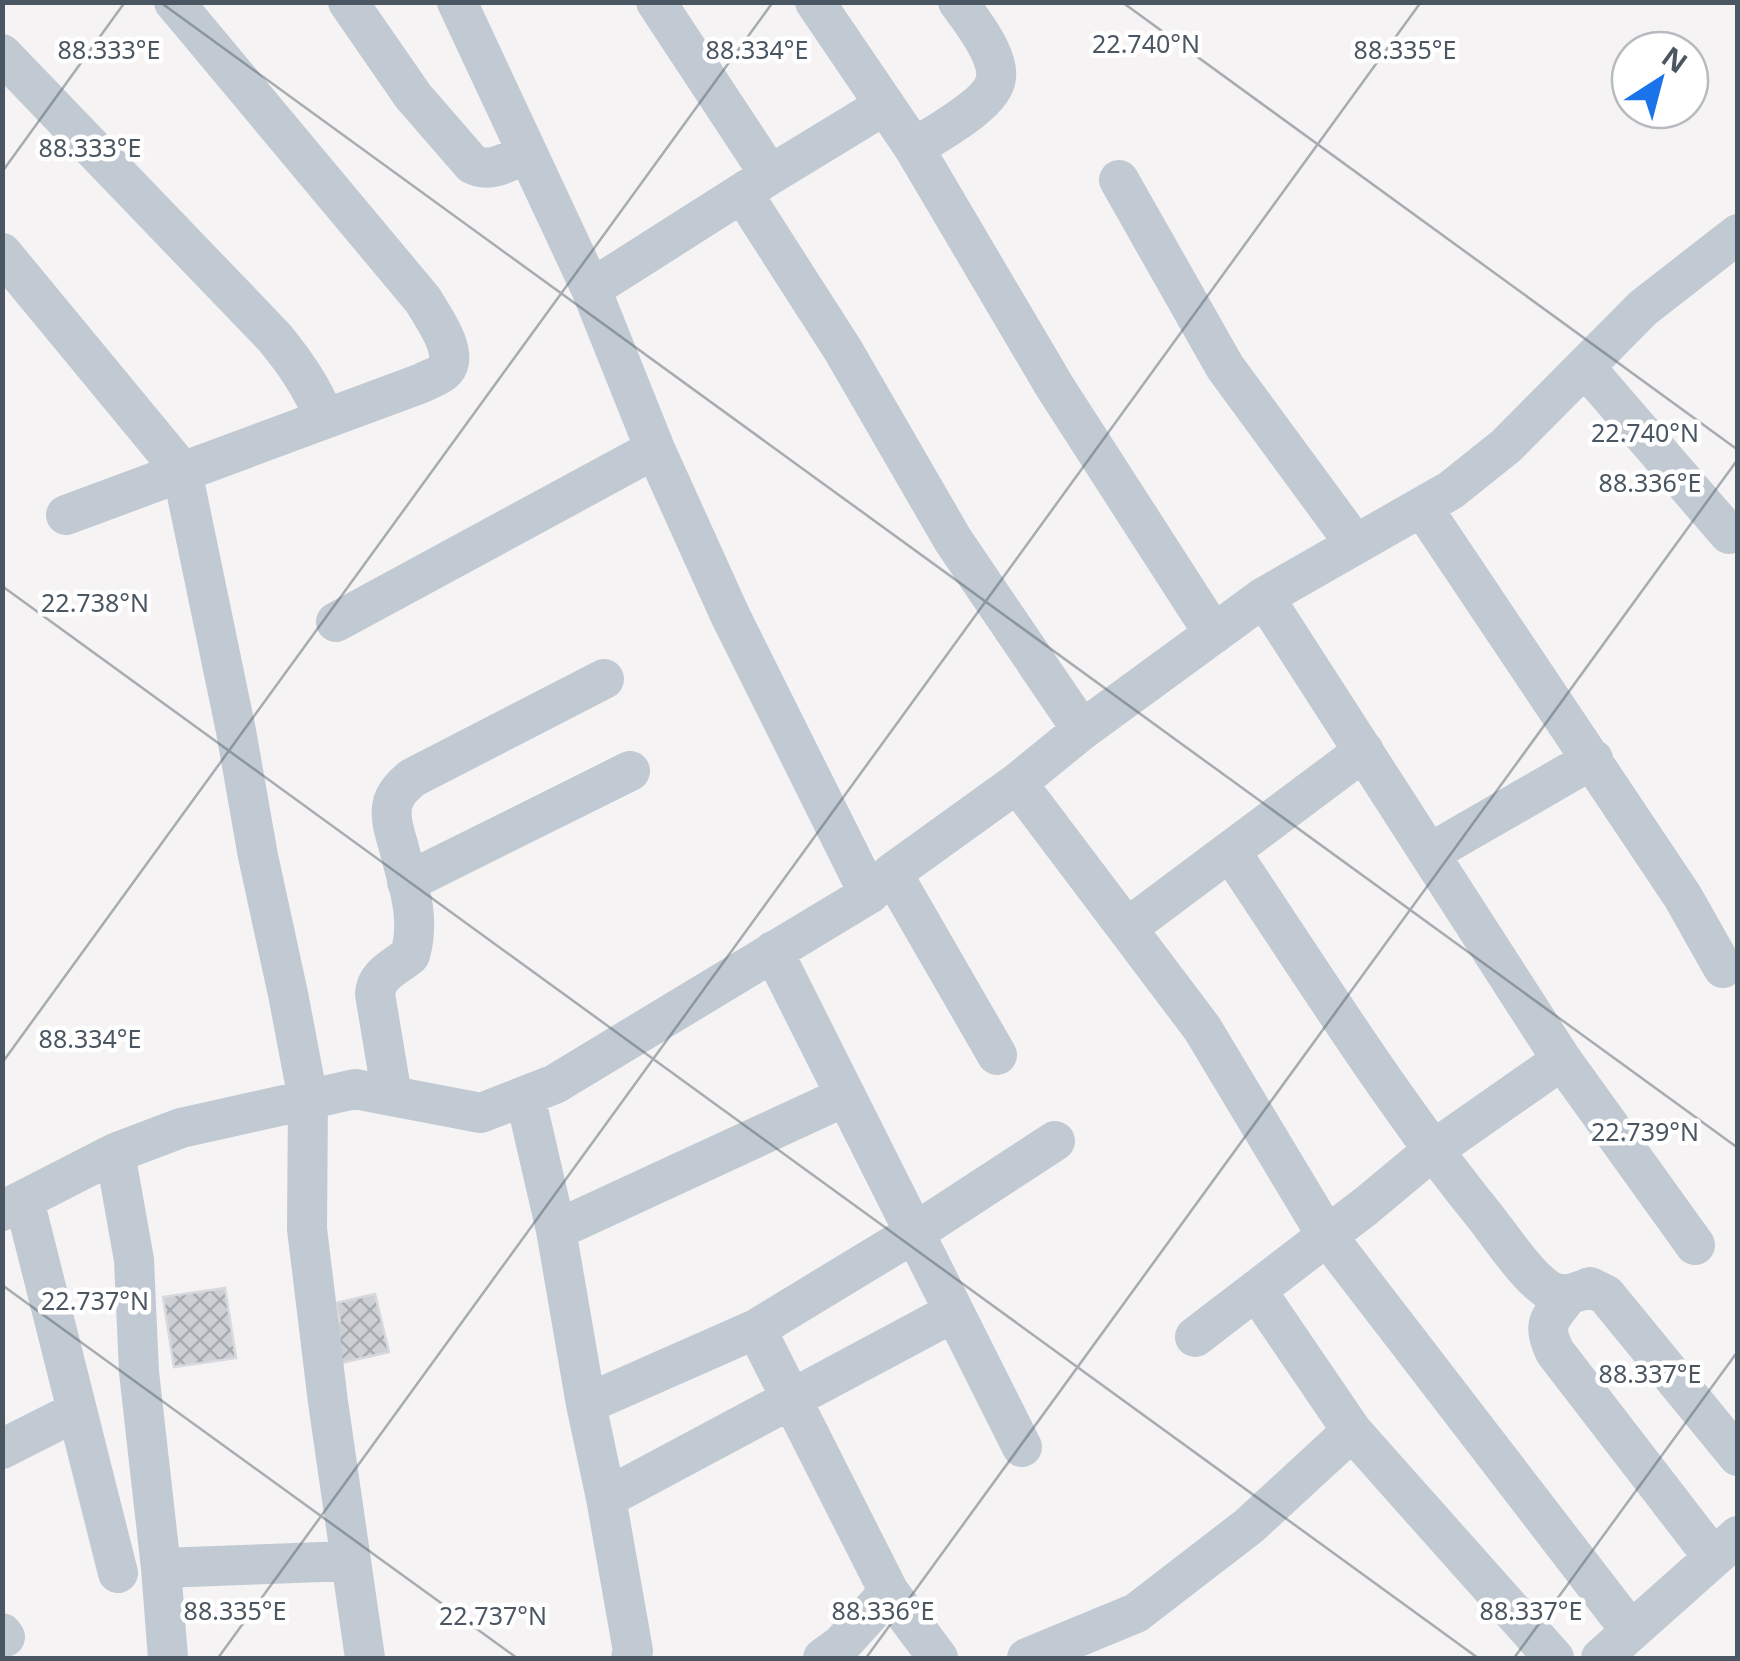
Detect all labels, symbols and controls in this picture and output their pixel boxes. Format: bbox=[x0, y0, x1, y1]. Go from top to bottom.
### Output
text: 22.740°N bbox=[1092, 26, 1200, 60]
north arrow bbox=[1610, 30, 1710, 130]
text: 88.333°E bbox=[58, 32, 160, 66]
text: 88.334°E bbox=[706, 32, 808, 66]
text: 88.335°E bbox=[1354, 32, 1456, 66]
text: N bbox=[1655, 37, 1696, 81]
text: 88.333°E bbox=[39, 130, 141, 164]
text: 22.740°N bbox=[1591, 415, 1699, 449]
text: 88.336°E bbox=[1599, 465, 1701, 499]
text: 22.738°N bbox=[41, 585, 149, 619]
text: 88.334°E bbox=[39, 1021, 141, 1055]
text: 22.739°N bbox=[1591, 1114, 1699, 1148]
text: 22.737°N bbox=[41, 1283, 149, 1317]
text: 88.337°E bbox=[1599, 1356, 1701, 1390]
text: 88.335°E bbox=[184, 1593, 286, 1627]
text: 88.336°E bbox=[832, 1593, 934, 1627]
text: 88.337°E bbox=[1480, 1593, 1582, 1627]
text: 22.737°N bbox=[439, 1598, 547, 1632]

